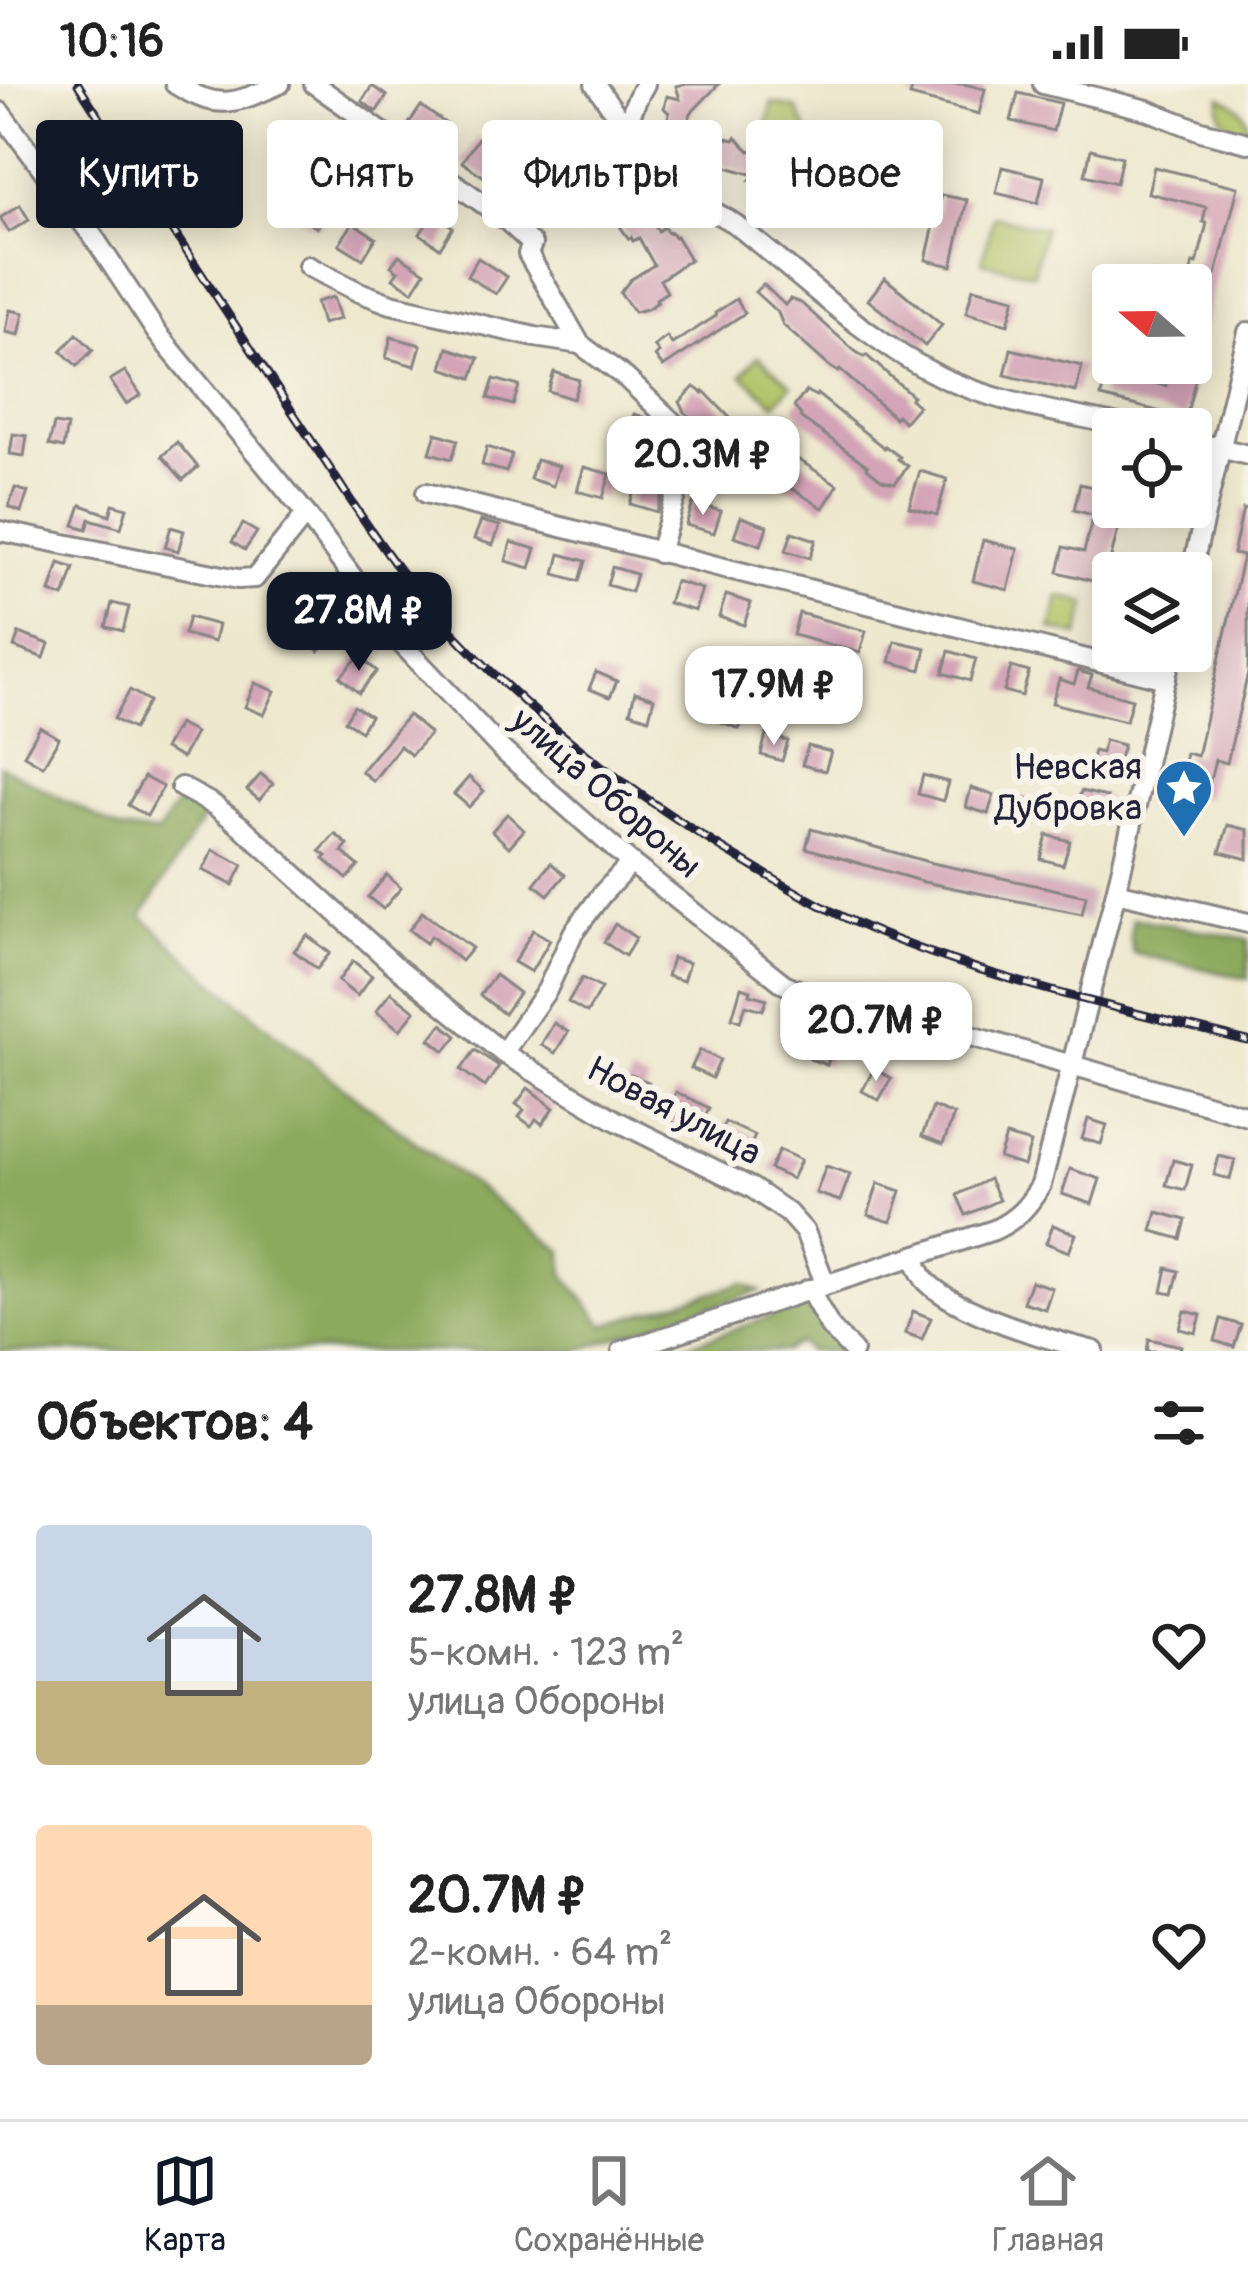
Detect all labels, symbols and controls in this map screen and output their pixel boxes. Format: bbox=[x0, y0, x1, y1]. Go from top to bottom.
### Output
text: 10:16 bbox=[60, 14, 164, 70]
chip: Купить bbox=[36, 120, 243, 228]
chip: Снять bbox=[267, 120, 458, 228]
chip: Фильтры bbox=[482, 120, 722, 228]
chip: Новое bbox=[746, 120, 943, 228]
north arrow bbox=[1092, 264, 1212, 384]
map controls bbox=[1092, 264, 1212, 672]
button: locate bbox=[1092, 408, 1212, 528]
pin: 20.3M ₽ bbox=[592, 416, 814, 518]
text: 20.3M ₽ bbox=[634, 430, 772, 479]
button: layers bbox=[1092, 552, 1212, 672]
pin: 27.8M ₽ bbox=[248, 572, 470, 674]
text: 27.8M ₽ bbox=[294, 586, 424, 635]
pin: 17.9M ₽ bbox=[663, 646, 885, 748]
text: 17.9M ₽ bbox=[712, 660, 836, 709]
street label: улица Обороны bbox=[501, 697, 710, 888]
place label: Невская Дубровка bbox=[993, 745, 1142, 831]
place icon: Невская Дубровка bbox=[1153, 757, 1215, 839]
pin: 20.7M ₽ bbox=[765, 982, 987, 1084]
text: 20.7M ₽ bbox=[807, 996, 945, 1045]
street label: Новая улица bbox=[579, 1046, 769, 1176]
icon: filters bbox=[1146, 1390, 1212, 1456]
text: Объектов: 4 bbox=[36, 1391, 313, 1455]
text: 27.8M ₽ bbox=[408, 1564, 579, 1628]
icon: home bbox=[132, 1573, 276, 1717]
icon: heart bbox=[1146, 1612, 1212, 1678]
text: 5-комн. · 123 m² bbox=[408, 1628, 684, 1677]
text: улица Обороны bbox=[408, 1677, 666, 1726]
text: 20.7M ₽ bbox=[408, 1864, 588, 1928]
icon: home bbox=[132, 1873, 276, 2017]
icon: heart bbox=[1146, 1912, 1212, 1978]
text: 2-комн. · 64 m² bbox=[408, 1928, 672, 1977]
text: улица Обороны bbox=[408, 1977, 666, 2026]
tab: Карта bbox=[144, 2148, 226, 2261]
tab: Сохранённые bbox=[514, 2148, 704, 2261]
tab: Главная bbox=[992, 2148, 1104, 2261]

